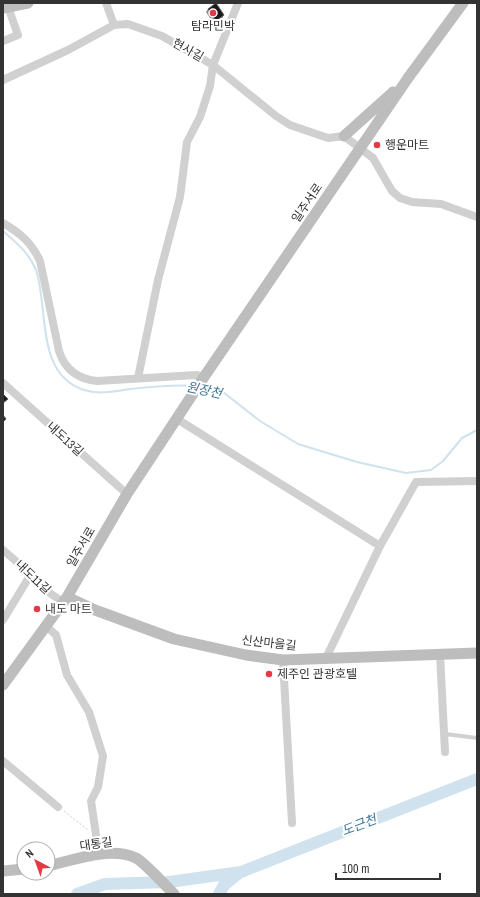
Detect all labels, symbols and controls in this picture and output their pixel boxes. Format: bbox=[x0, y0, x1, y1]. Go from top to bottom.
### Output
marker: 탐라민박 bbox=[208, 8, 218, 18]
place label: 탐라민박 bbox=[191, 18, 235, 34]
street label: 현사길 bbox=[170, 35, 206, 65]
place label: 행운마트 bbox=[385, 137, 429, 153]
marker: 행운마트 bbox=[372, 140, 382, 150]
street label: 일주서로 bbox=[288, 180, 326, 226]
water label: 원장천 bbox=[185, 378, 224, 402]
street label: 내도13길 bbox=[43, 418, 87, 460]
street label: 일주서로 bbox=[63, 524, 99, 570]
street label: 내도11길 bbox=[12, 556, 54, 598]
place label: 내도 마트 bbox=[45, 601, 92, 617]
marker: 내도 마트 bbox=[32, 604, 42, 614]
street label: 신산마을길 bbox=[241, 632, 297, 654]
place label: 제주인 관광호텔 bbox=[277, 666, 357, 682]
marker: 제주인 관광호텔 bbox=[264, 669, 274, 679]
water label: 도근천 bbox=[339, 810, 380, 839]
street label: 대통길 bbox=[78, 834, 114, 854]
north arrow bbox=[16, 841, 56, 881]
text: N bbox=[22, 846, 36, 861]
scale bar bbox=[336, 855, 440, 881]
text: 100 m bbox=[342, 861, 369, 877]

